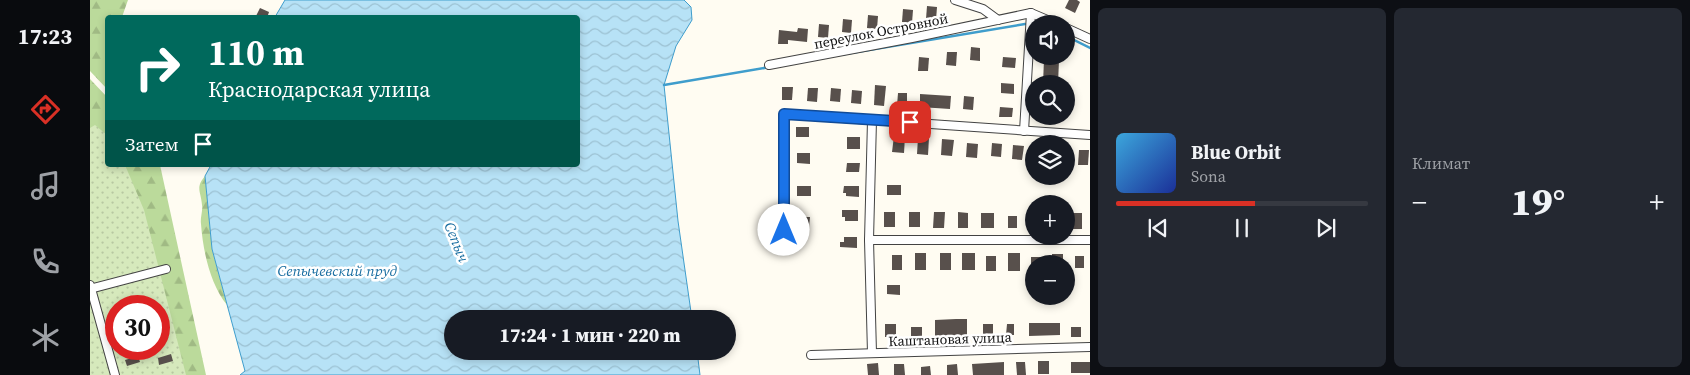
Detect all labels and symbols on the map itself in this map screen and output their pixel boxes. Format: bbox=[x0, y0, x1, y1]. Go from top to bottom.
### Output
street label: переулок Островной bbox=[812, 8, 950, 54]
pin bbox=[889, 101, 931, 143]
position arrow bbox=[757, 203, 809, 255]
water label: Сепыч bbox=[439, 219, 475, 265]
water label: Сепычевский пруд bbox=[277, 260, 397, 281]
speed limit sign: 30 bbox=[105, 295, 170, 360]
street label: Каштановая улица bbox=[888, 327, 1013, 351]

